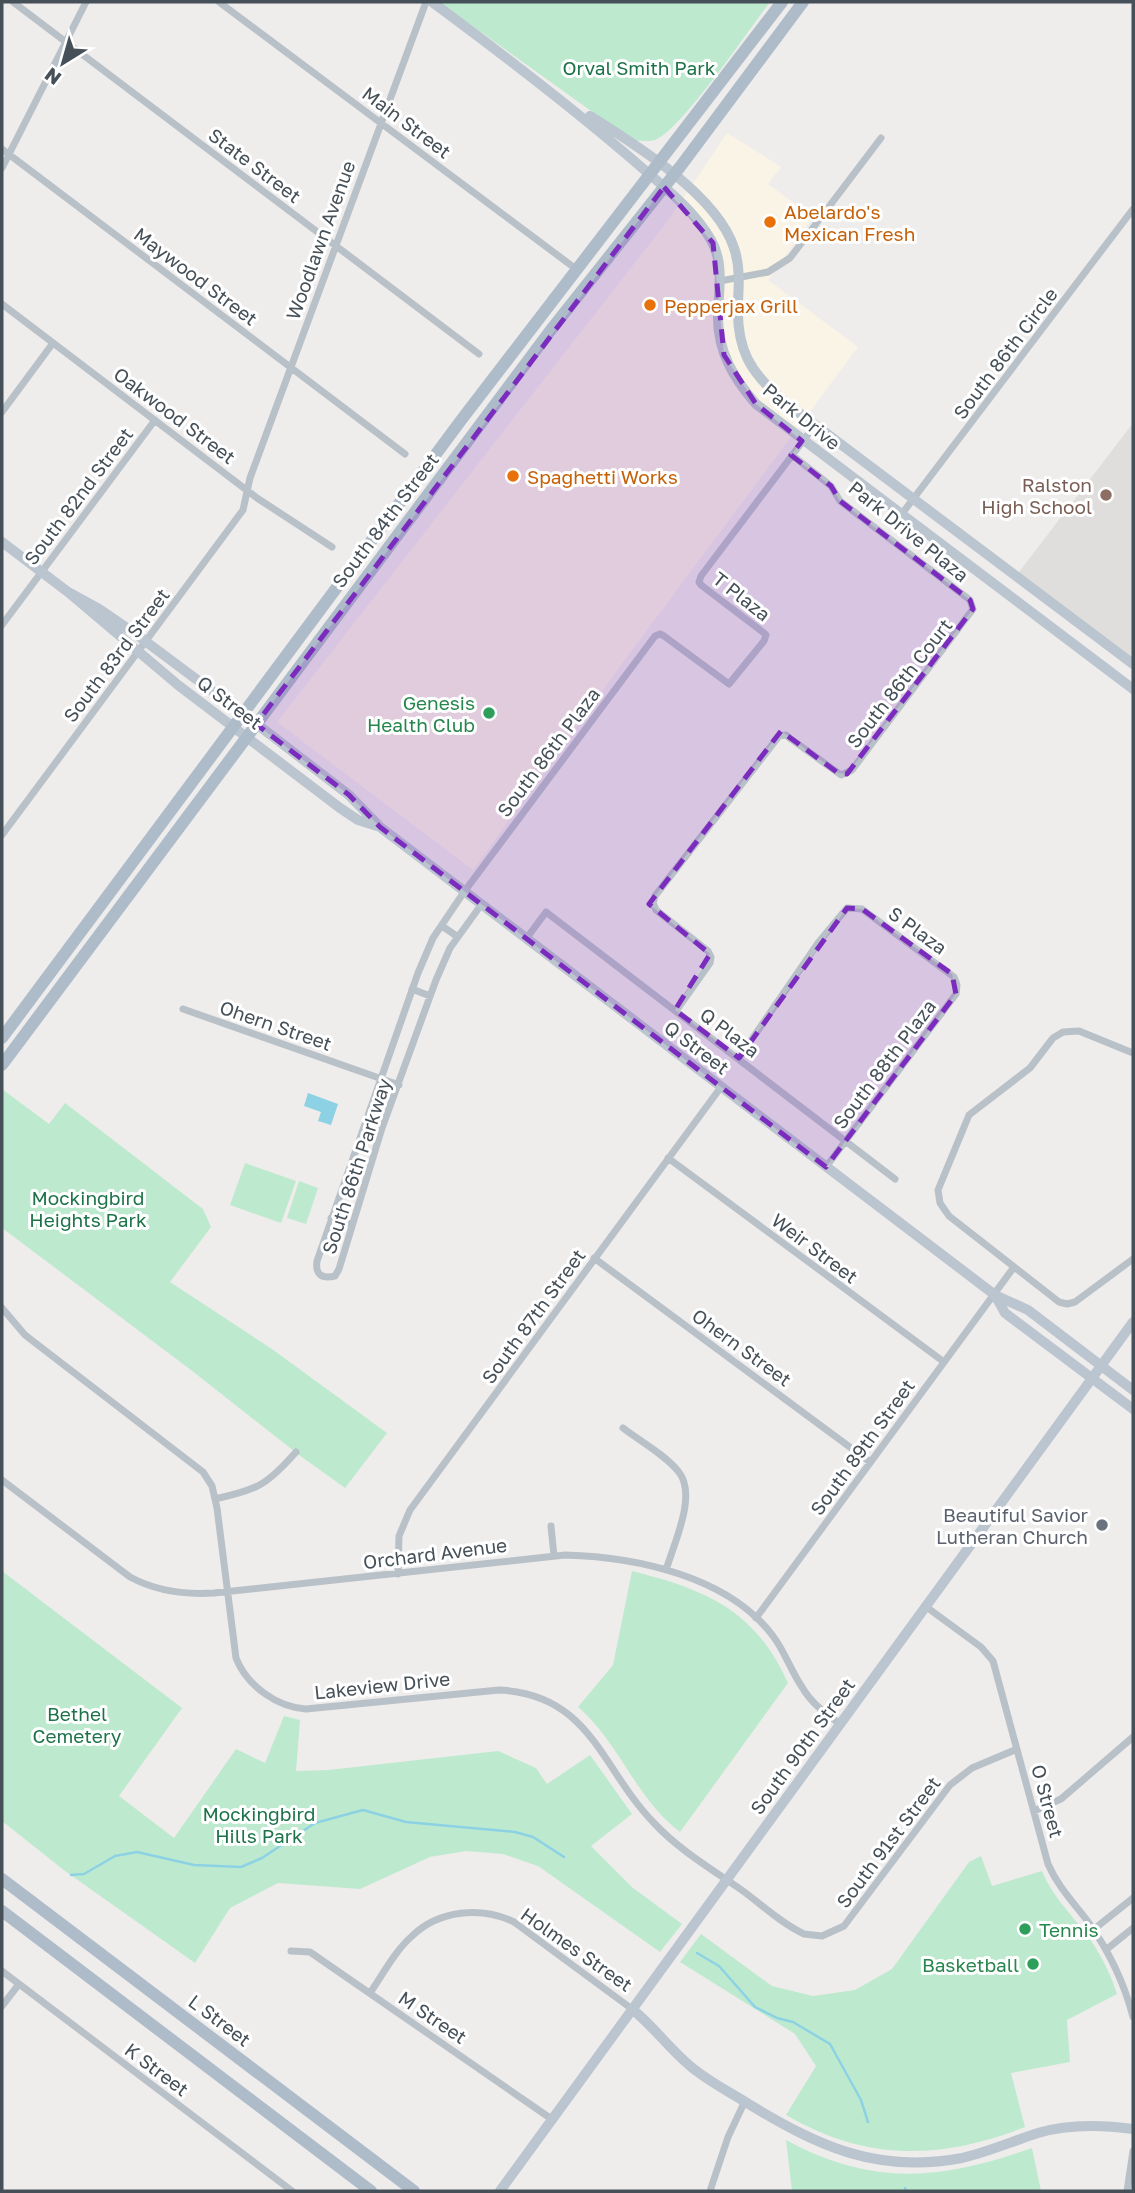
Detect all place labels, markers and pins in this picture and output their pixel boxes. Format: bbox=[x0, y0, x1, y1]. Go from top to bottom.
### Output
place label: Abelardo's Mexican Fresh bbox=[784, 200, 915, 245]
marker: Abelardo's Mexican Fresh bbox=[762, 214, 778, 230]
place label: Pepperjax Grill bbox=[664, 294, 798, 317]
marker: Pepperjax Grill bbox=[642, 297, 658, 313]
place label: Spaghetti Works bbox=[527, 465, 678, 488]
marker: Spaghetti Works bbox=[505, 468, 521, 484]
place label: Ralston High School bbox=[981, 473, 1092, 518]
marker: Ralston High School bbox=[1098, 487, 1114, 503]
place label: Genesis Health Club bbox=[367, 691, 475, 736]
marker: Genesis Health Club bbox=[481, 705, 497, 721]
place label: Beautiful Savior Lutheran Church bbox=[936, 1503, 1089, 1548]
marker: Beautiful Savior Lutheran Church bbox=[1094, 1517, 1110, 1533]
place label: Tennis bbox=[1039, 1918, 1099, 1941]
marker: Tennis bbox=[1017, 1921, 1033, 1937]
place label: Basketball bbox=[922, 1953, 1019, 1976]
marker: Basketball bbox=[1025, 1956, 1041, 1972]

